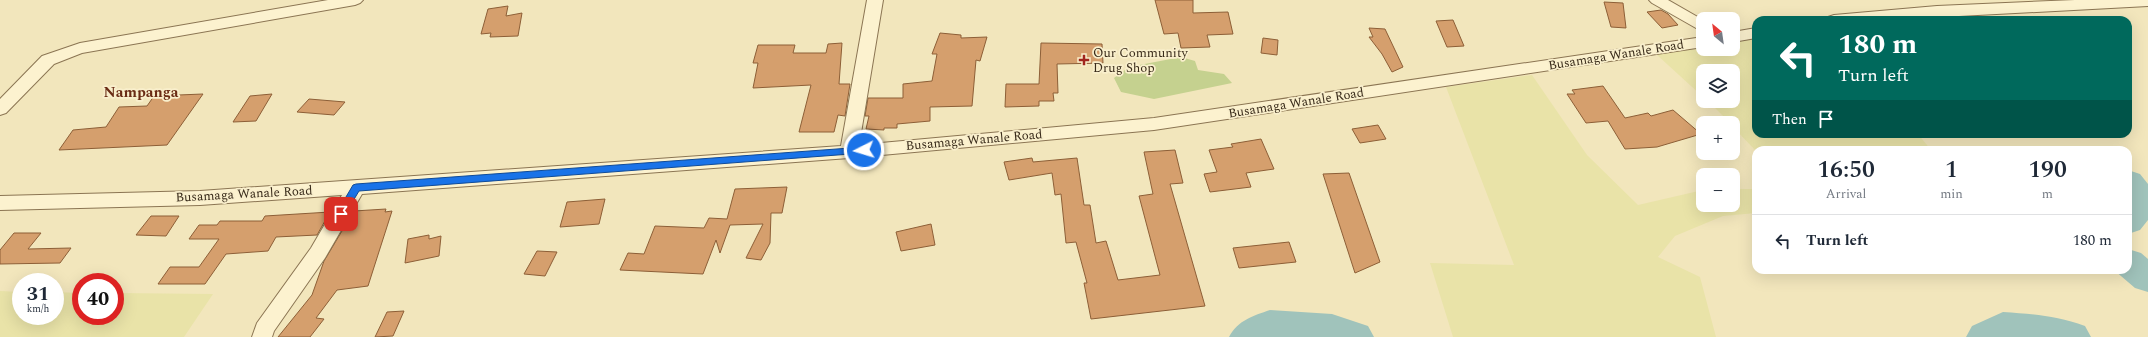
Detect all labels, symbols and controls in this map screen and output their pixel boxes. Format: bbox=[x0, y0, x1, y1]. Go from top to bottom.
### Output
north arrow bbox=[1696, 12, 1740, 56]
map controls bbox=[1696, 12, 1740, 212]
text: 180 m bbox=[1838, 23, 1917, 66]
icon: left bbox=[1772, 32, 1824, 84]
street label: Busamaga Wanale Road bbox=[1547, 34, 1685, 76]
place label: Our Community Drug Shop bbox=[1093, 43, 1188, 78]
marker: Our Community Drug Shop bbox=[1078, 54, 1090, 66]
text: Turn left bbox=[1838, 62, 1909, 89]
button: layers bbox=[1696, 64, 1740, 108]
district label: Nampanga bbox=[103, 81, 179, 104]
street label: Busamaga Wanale Road bbox=[1227, 82, 1365, 124]
text: Then bbox=[1772, 108, 1807, 131]
icon: arrive bbox=[1815, 108, 1837, 130]
button: + bbox=[1696, 116, 1740, 160]
street label: Busamaga Wanale Road bbox=[905, 124, 1043, 156]
position arrow bbox=[843, 129, 885, 171]
text: 16:50 bbox=[1817, 152, 1875, 188]
text: 1 bbox=[1945, 152, 1958, 188]
text: 190 bbox=[2028, 152, 2067, 188]
button: − bbox=[1696, 168, 1740, 212]
street label: Busamaga Wanale Road bbox=[175, 180, 313, 208]
text: Arrival bbox=[1826, 184, 1866, 204]
text: min bbox=[1940, 184, 1963, 204]
text: m bbox=[2042, 184, 2053, 204]
pin bbox=[324, 197, 358, 231]
icon: arrive bbox=[330, 203, 352, 225]
text: Turn left bbox=[1806, 229, 1868, 252]
text: 180 m bbox=[2073, 229, 2112, 252]
icon: left bbox=[1772, 230, 1794, 252]
speed limit sign: 40 bbox=[72, 273, 124, 325]
text: 31 bbox=[27, 279, 49, 309]
text: km/h bbox=[27, 301, 49, 317]

